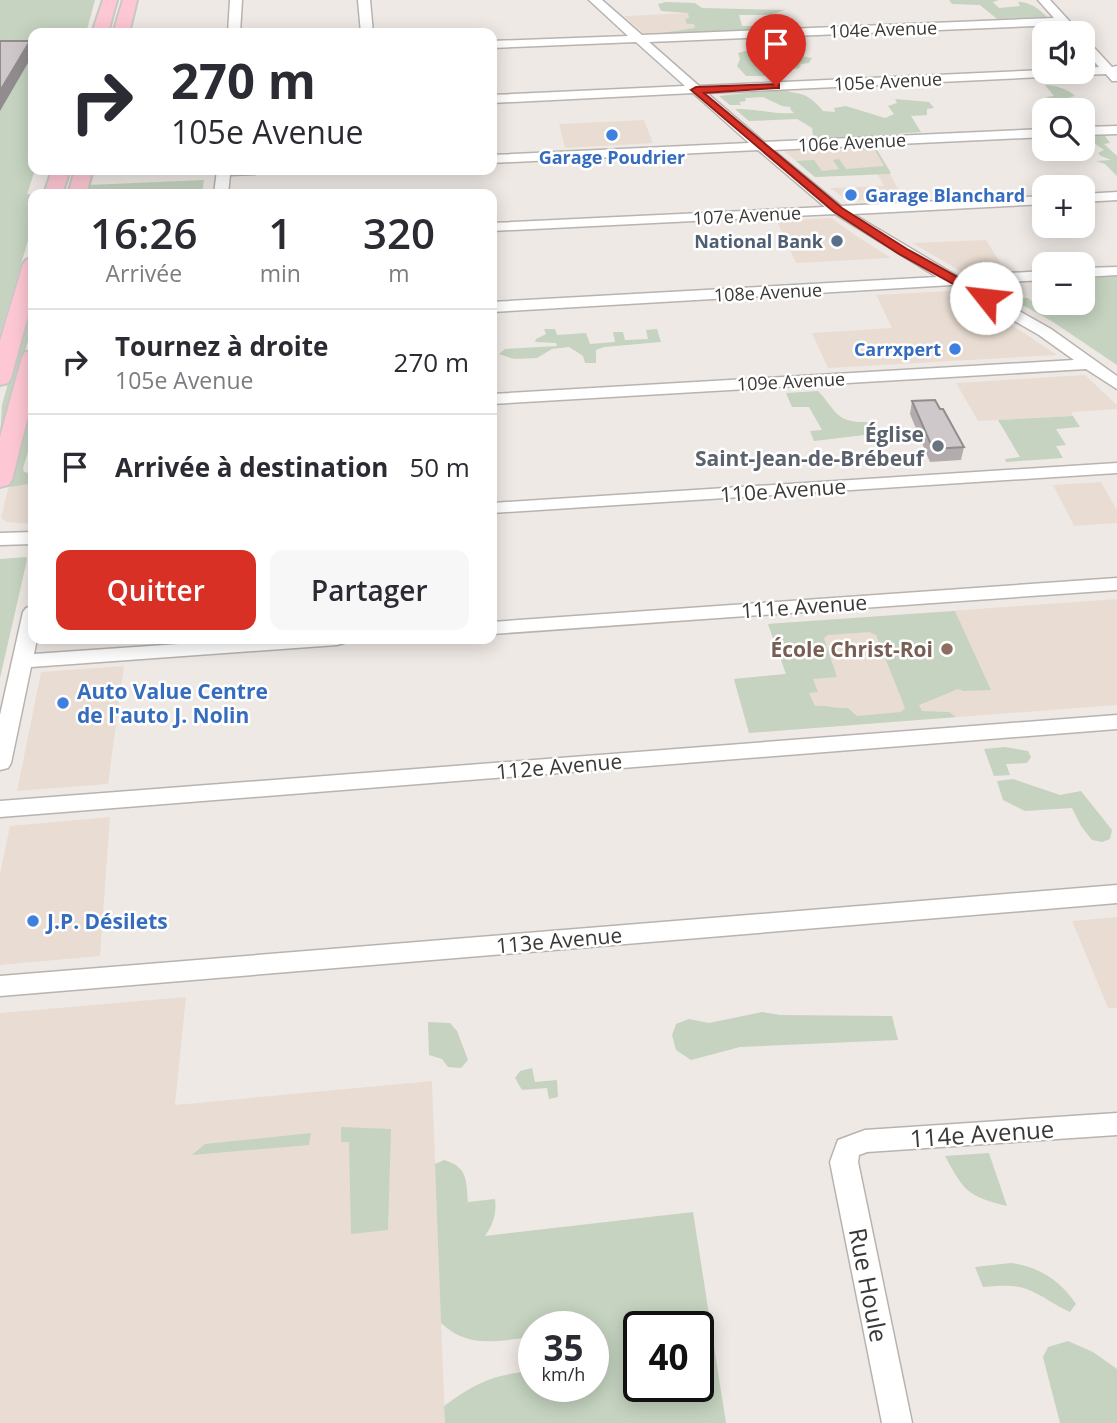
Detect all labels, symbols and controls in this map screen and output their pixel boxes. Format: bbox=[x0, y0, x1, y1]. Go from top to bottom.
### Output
pin bbox=[746, 14, 806, 86]
street label: 104e Avenue bbox=[828, 15, 938, 43]
map controls bbox=[1032, 21, 1095, 315]
button: sound bbox=[1032, 21, 1095, 84]
icon: arrive bbox=[757, 25, 795, 63]
text: 270 m bbox=[171, 47, 316, 113]
icon: right bbox=[56, 56, 147, 147]
street label: 105e Avenue bbox=[833, 66, 943, 96]
button: search bbox=[1032, 98, 1095, 161]
text: 105e Avenue bbox=[171, 110, 364, 153]
marker: Garage Poudrier bbox=[604, 127, 620, 143]
street label: 106e Avenue bbox=[797, 127, 907, 157]
place label: Garage Poudrier bbox=[539, 145, 685, 169]
button: + bbox=[1032, 175, 1095, 238]
place label: Garage Blanchard bbox=[865, 183, 1025, 207]
marker: Garage Blanchard bbox=[843, 187, 859, 203]
street label: 107e Avenue bbox=[692, 200, 802, 230]
text: 16:26 bbox=[90, 204, 198, 261]
text: 1 bbox=[268, 204, 292, 261]
text: 320 bbox=[363, 204, 435, 261]
place label: National Bank bbox=[694, 229, 824, 253]
marker: National Bank bbox=[829, 233, 845, 249]
button: − bbox=[1032, 252, 1095, 315]
text: Arrivée bbox=[106, 257, 182, 289]
text: min bbox=[260, 257, 301, 289]
text: m bbox=[388, 257, 410, 289]
position arrow bbox=[949, 261, 1023, 335]
street label: 108e Avenue bbox=[713, 277, 823, 307]
text: Tournez à droite bbox=[115, 328, 328, 364]
place label: Carrxpert bbox=[854, 337, 941, 361]
marker: Carrxpert bbox=[947, 341, 963, 357]
icon: right bbox=[56, 343, 94, 381]
text: 270 m bbox=[394, 344, 469, 380]
text: 105e Avenue bbox=[115, 364, 253, 396]
street label: 109e Avenue bbox=[736, 366, 846, 396]
place label: Église Saint-Jean-de-Brébeuf bbox=[695, 420, 926, 472]
marker: Église Saint-Jean-de-Brébeuf bbox=[930, 438, 946, 454]
icon: arrive bbox=[56, 448, 94, 486]
text: Arrivée à destination bbox=[115, 449, 388, 485]
text: 50 m bbox=[409, 449, 470, 485]
street label: 110e Avenue bbox=[719, 472, 847, 508]
button: Quitter bbox=[56, 550, 256, 630]
button: Partager bbox=[270, 550, 469, 630]
street label: 111e Avenue bbox=[740, 588, 868, 624]
place label: École Christ-Roi bbox=[770, 635, 933, 663]
marker: École Christ-Roi bbox=[939, 641, 955, 657]
place label: Auto Value Centre de l'auto J. Nolin bbox=[77, 677, 268, 729]
marker: Auto Value Centre de l'auto J. Nolin bbox=[55, 695, 71, 711]
street label: 112e Avenue bbox=[495, 747, 623, 785]
place label: J.P. Désilets bbox=[45, 907, 168, 935]
marker: J.P. Désilets bbox=[25, 913, 41, 929]
street label: 113e Avenue bbox=[495, 921, 623, 959]
street label: 114e Avenue bbox=[909, 1112, 1055, 1154]
street label: Rue Houle bbox=[842, 1225, 896, 1345]
speed limit sign: 40 bbox=[623, 1311, 714, 1402]
text: 35 bbox=[543, 1324, 584, 1371]
text: km/h bbox=[542, 1362, 585, 1386]

